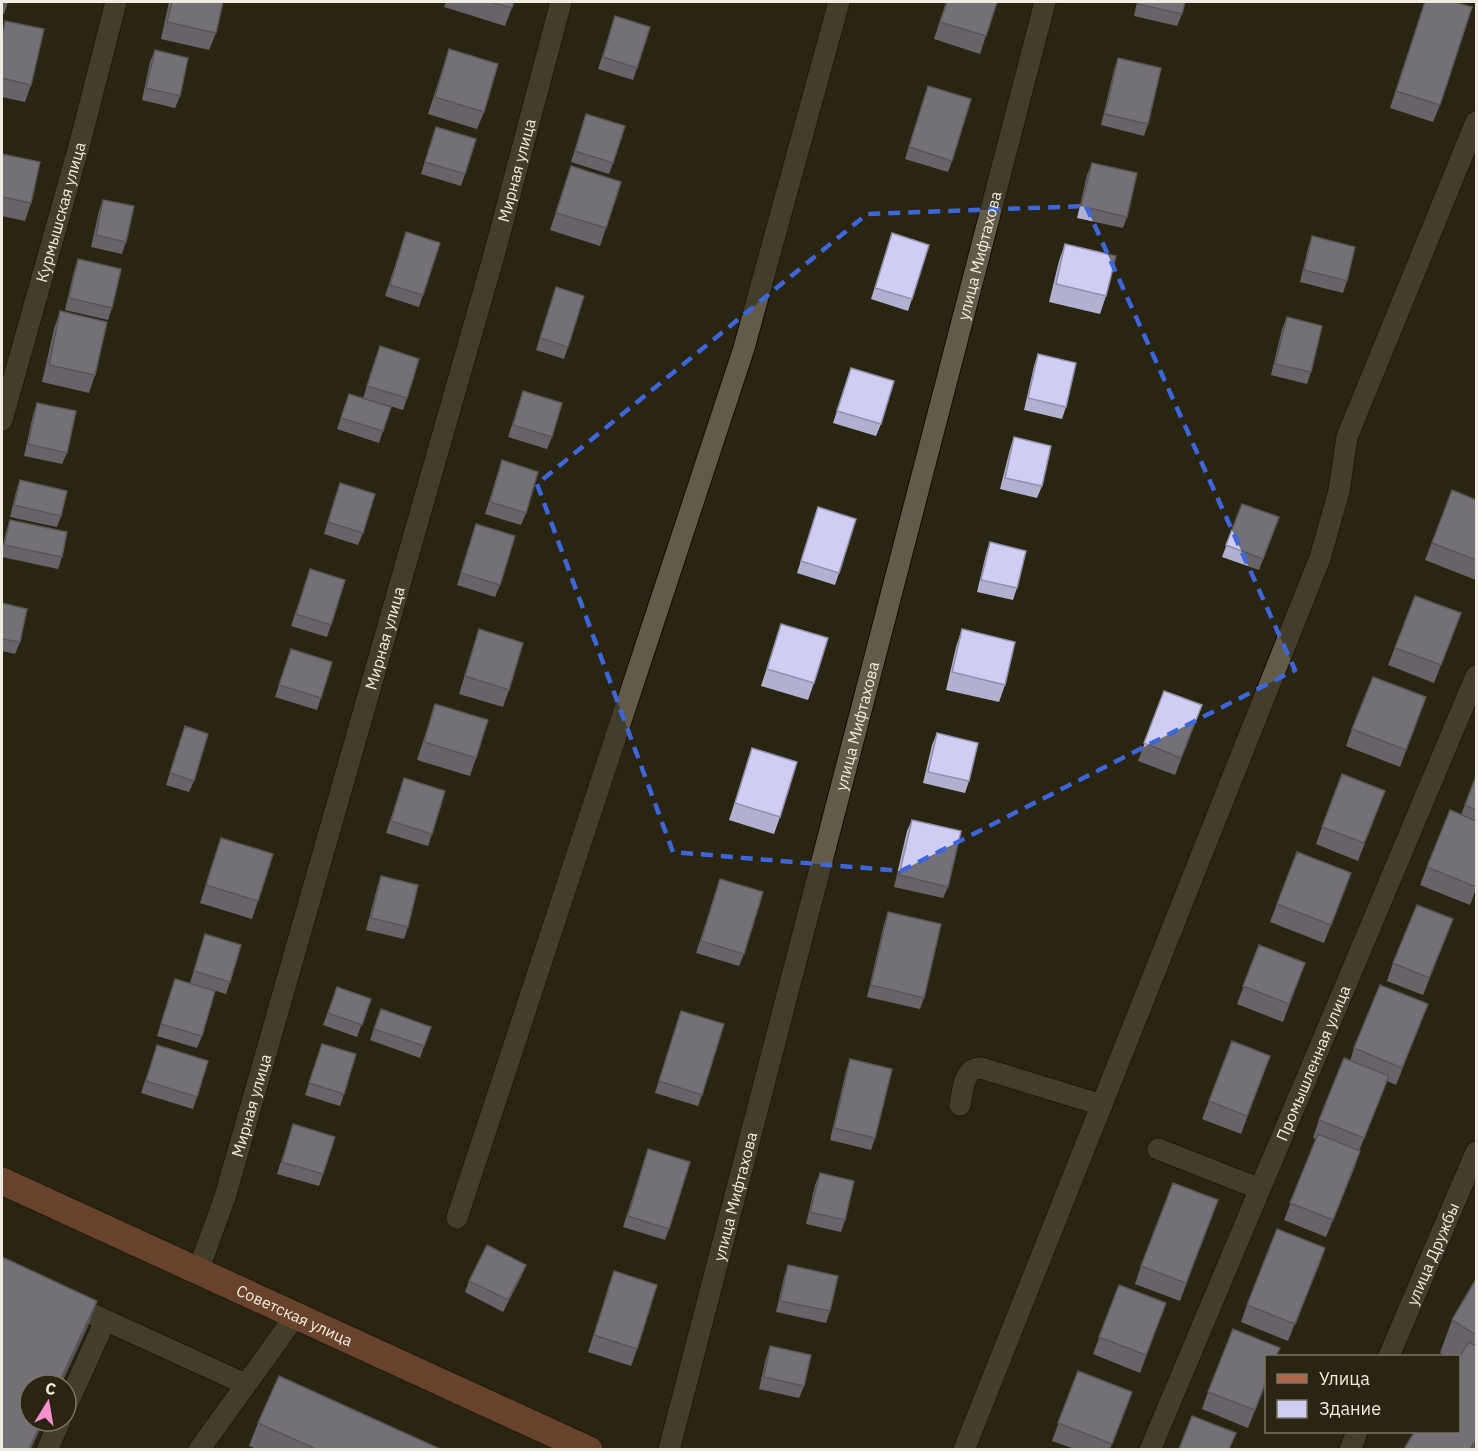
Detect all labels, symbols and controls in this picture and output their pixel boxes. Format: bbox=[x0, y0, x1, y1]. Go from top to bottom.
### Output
street label: Мирная улица bbox=[493, 116, 540, 224]
street label: Курмышская улица bbox=[31, 139, 90, 285]
street label: улица Мифтахова bbox=[953, 188, 1006, 322]
street label: Мирная улица bbox=[360, 584, 409, 692]
street label: улица Мифтахова bbox=[831, 659, 883, 793]
street label: Промышленная улица bbox=[1271, 982, 1355, 1144]
street label: Мирная улица bbox=[227, 1051, 275, 1159]
street label: улица Мифтахова bbox=[708, 1129, 761, 1263]
street label: улица Дружбы bbox=[1402, 1199, 1463, 1308]
street label: Советская улица bbox=[233, 1280, 356, 1351]
legend bbox=[1265, 1355, 1460, 1433]
text: Улица bbox=[1319, 1367, 1370, 1390]
north arrow bbox=[18, 1373, 78, 1433]
text: С bbox=[44, 1377, 58, 1399]
text: Здание bbox=[1319, 1397, 1381, 1420]

